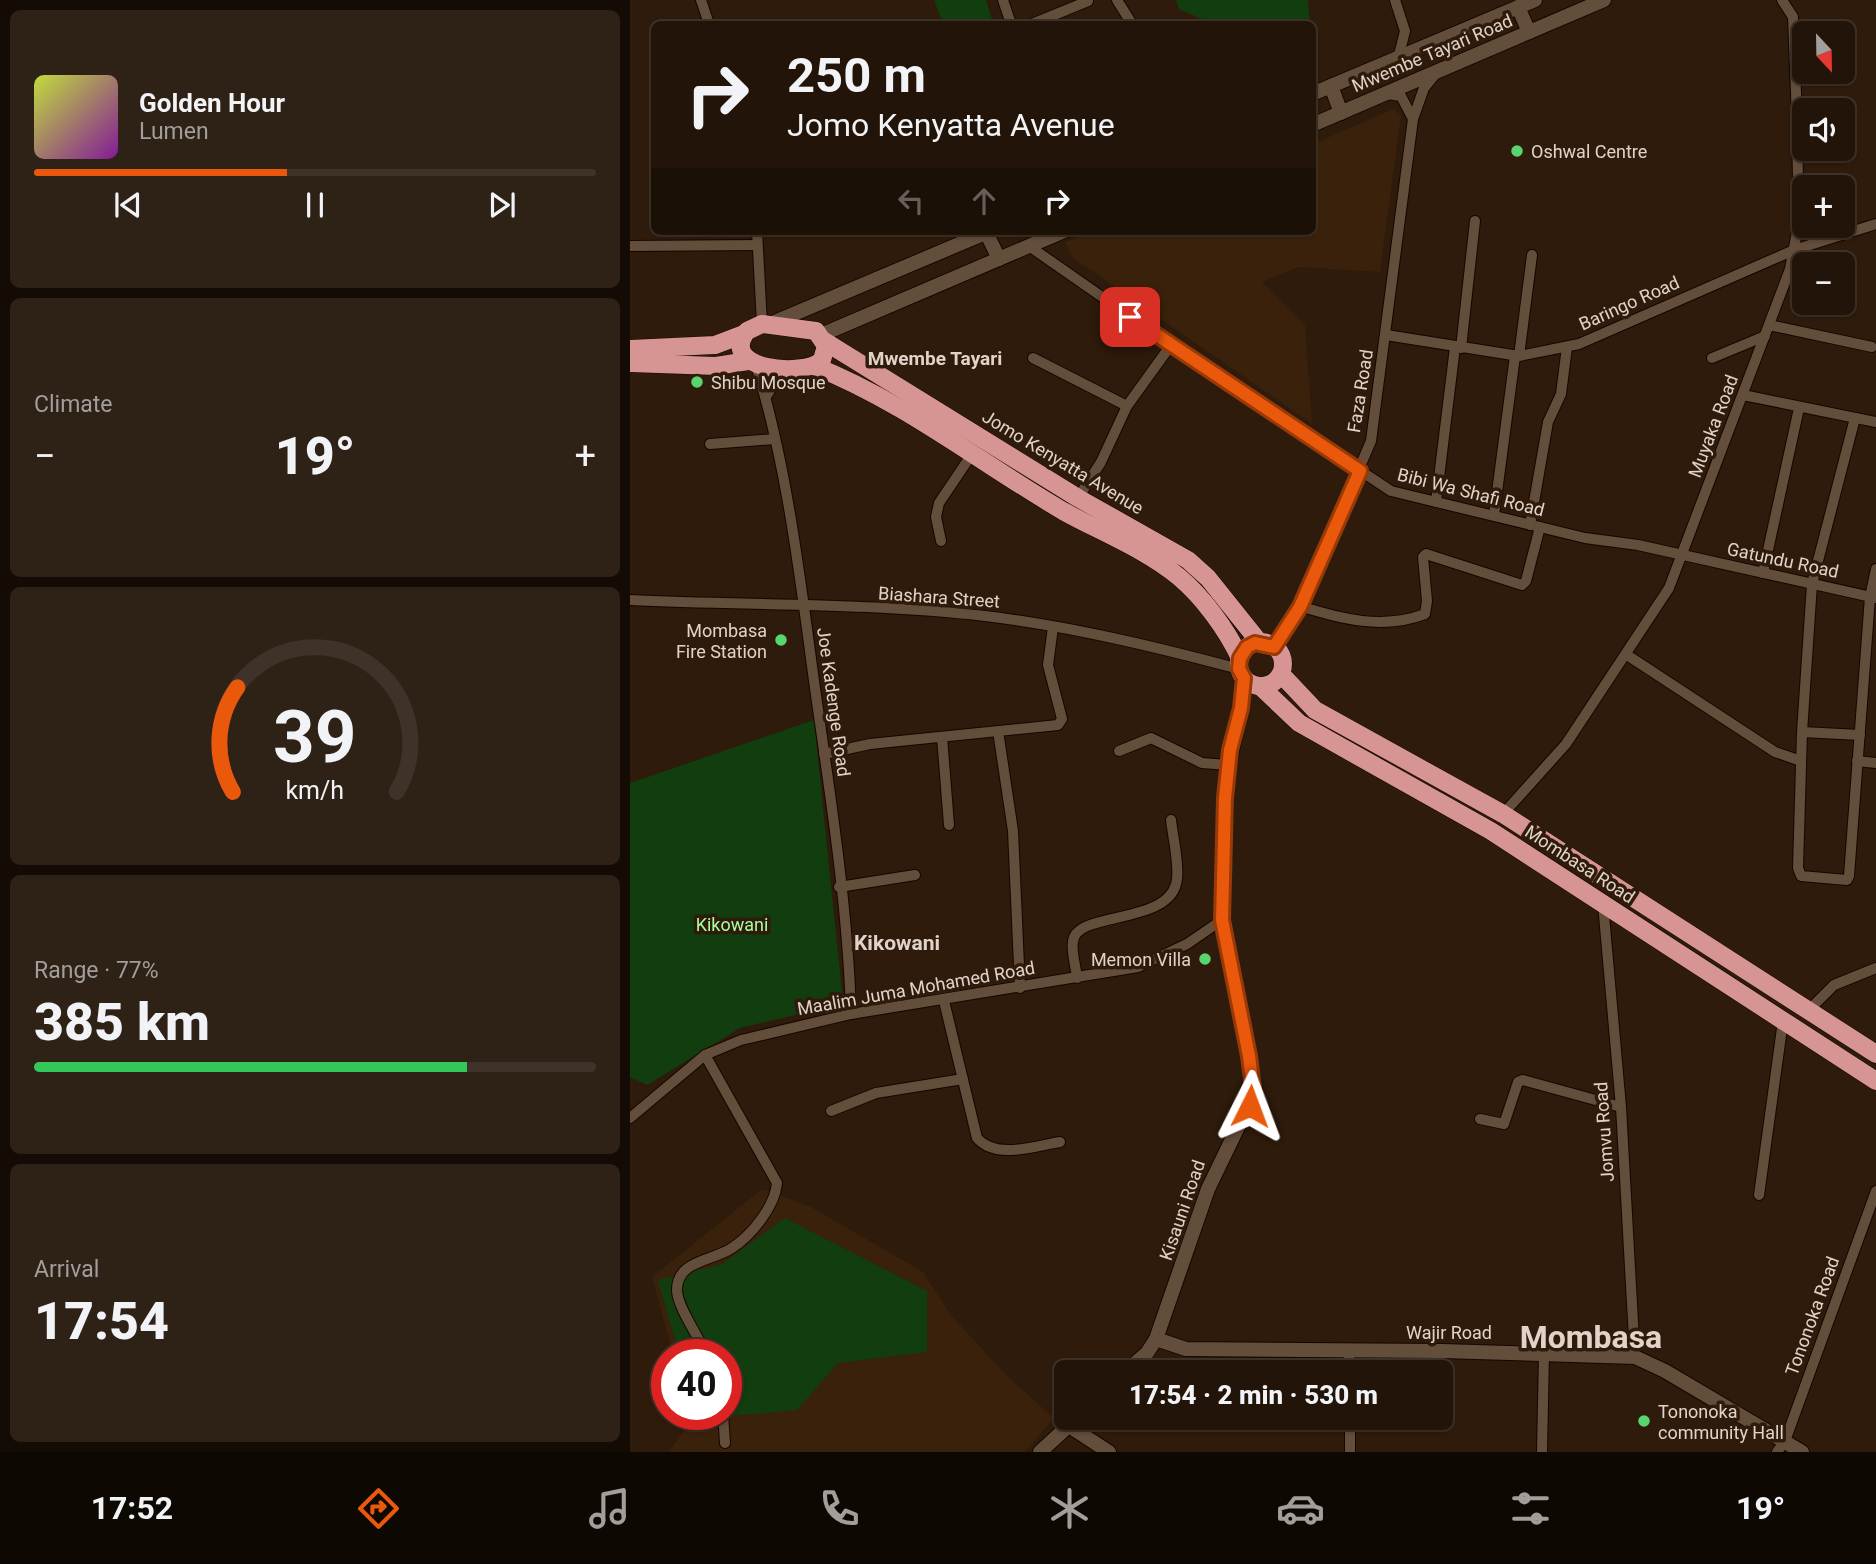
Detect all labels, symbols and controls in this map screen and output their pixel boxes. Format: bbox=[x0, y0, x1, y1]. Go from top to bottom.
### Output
street label: Mwembe Tayari Road bbox=[1349, 10, 1515, 96]
north arrow bbox=[1792, 21, 1855, 84]
map controls bbox=[1792, 21, 1855, 315]
text: 250 m bbox=[787, 47, 926, 104]
icon: right bbox=[672, 49, 763, 140]
text: Golden Hour bbox=[139, 88, 285, 118]
button: sound bbox=[1792, 98, 1855, 161]
text: Jomo Kenyatta Avenue bbox=[787, 106, 1115, 144]
text: Lumen bbox=[139, 118, 209, 145]
place label: Oshwal Centre bbox=[1531, 141, 1647, 162]
marker: Oshwal Centre bbox=[1509, 143, 1525, 159]
button: + bbox=[1792, 175, 1855, 238]
icon: left bbox=[892, 182, 930, 220]
icon: ahead bbox=[965, 182, 1003, 220]
icon: right bbox=[1038, 182, 1076, 220]
icon: previous bbox=[109, 186, 147, 224]
icon: pause bbox=[296, 186, 334, 224]
icon: next bbox=[483, 186, 521, 224]
button: − bbox=[1792, 252, 1855, 315]
street label: Baringo Road bbox=[1576, 272, 1682, 334]
pin bbox=[1100, 287, 1160, 347]
icon: arrive bbox=[1111, 298, 1149, 336]
district label: Mwembe Tayari bbox=[868, 347, 1002, 370]
street label: Faza Road bbox=[1343, 348, 1377, 434]
place label: Shibu Mosque bbox=[711, 372, 825, 393]
street label: Muyaka Road bbox=[1684, 372, 1742, 480]
marker: Shibu Mosque bbox=[689, 374, 705, 390]
text: Climate bbox=[34, 391, 113, 418]
street label: Jomo Kenyatta Avenue bbox=[979, 406, 1147, 518]
text: 19° bbox=[275, 426, 355, 487]
text: − bbox=[34, 434, 56, 478]
text: + bbox=[574, 434, 596, 478]
street label: Bibi Wa Shafi Road bbox=[1395, 464, 1547, 520]
street label: Gatundu Road bbox=[1725, 538, 1841, 582]
street label: Biashara Street bbox=[877, 582, 1001, 612]
place label: Mombasa Fire Station bbox=[676, 620, 767, 662]
street label: Joe Kadenge Road bbox=[813, 626, 855, 778]
marker: Mombasa Fire Station bbox=[773, 632, 789, 648]
text: 39 bbox=[273, 694, 357, 780]
text: km/h bbox=[286, 776, 344, 805]
street label: Mombasa Road bbox=[1521, 821, 1639, 907]
park label: Kikowani bbox=[696, 914, 768, 935]
district label: Kikowani bbox=[854, 931, 940, 955]
place label: Memon Villa bbox=[1091, 949, 1191, 970]
marker: Memon Villa bbox=[1197, 951, 1213, 967]
text: Range · 77% bbox=[34, 957, 159, 984]
street label: Maalim Juma Mohamed Road bbox=[795, 957, 1037, 1019]
text: 385 km bbox=[34, 992, 210, 1053]
position arrow bbox=[1213, 1069, 1287, 1143]
street label: Jomvu Road bbox=[1590, 1081, 1618, 1183]
street label: Kisauni Road bbox=[1155, 1157, 1209, 1263]
street label: Tononoka Road bbox=[1781, 1254, 1843, 1378]
text: Arrival bbox=[34, 1256, 99, 1283]
text: 17:54 bbox=[34, 1291, 169, 1352]
district label: Mombasa bbox=[1520, 1318, 1662, 1356]
street label: Wajir Road bbox=[1406, 1322, 1492, 1343]
speed limit sign: 40 bbox=[651, 1339, 742, 1430]
text: 17:54 · 2 min · 530 m bbox=[1129, 1380, 1378, 1410]
place label: Tononoka community Hall bbox=[1658, 1401, 1784, 1443]
marker: Tononoka community Hall bbox=[1636, 1413, 1652, 1429]
icon: directions bbox=[354, 1484, 403, 1533]
icon: music bbox=[585, 1484, 634, 1533]
icon: phone bbox=[815, 1484, 864, 1533]
icon: climate bbox=[1045, 1484, 1094, 1533]
icon: car bbox=[1276, 1484, 1325, 1533]
icon: filters bbox=[1506, 1484, 1555, 1533]
text: 17:52 bbox=[91, 1489, 173, 1527]
text: 19° bbox=[1736, 1489, 1785, 1527]

